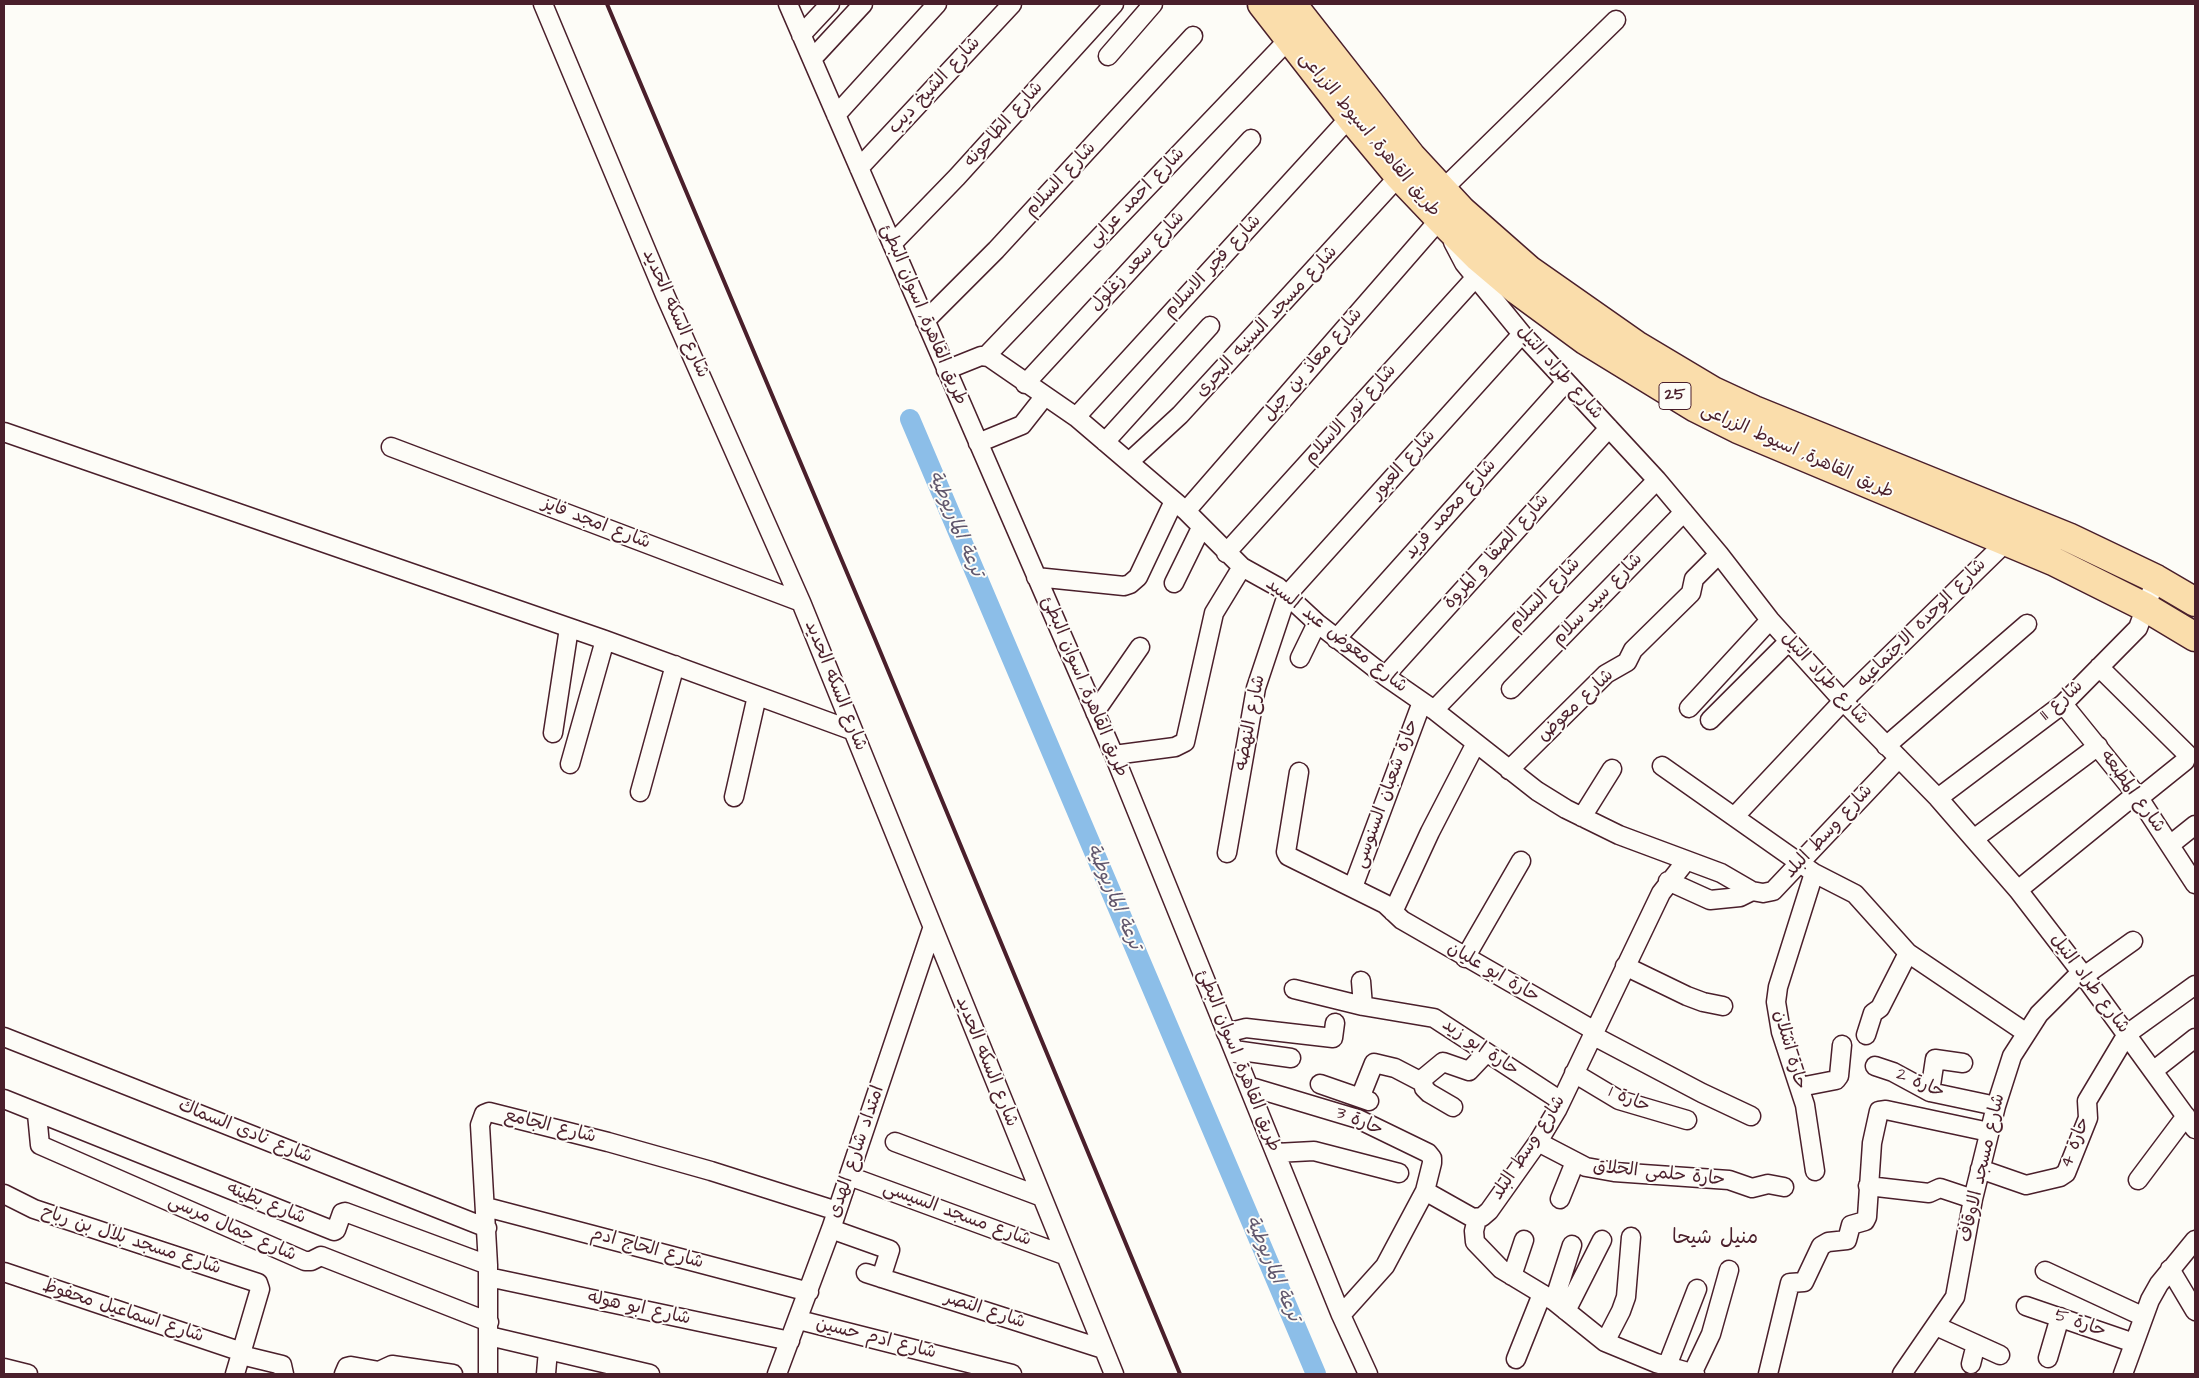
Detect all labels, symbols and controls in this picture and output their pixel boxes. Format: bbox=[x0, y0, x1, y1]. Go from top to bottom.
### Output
street label: شارع الشيخ ديب bbox=[884, 33, 986, 139]
street label: طريق القاهرة, اسيوط الزراعى bbox=[1294, 48, 1444, 222]
street label: شارع الطاحونه bbox=[960, 78, 1048, 172]
street label: شارع السلام bbox=[1021, 138, 1101, 222]
street label: شارع احمد عرابى bbox=[1084, 144, 1190, 252]
street label: شارع سعد زغلول bbox=[1086, 207, 1190, 317]
street label: شارع فجر الاسلام bbox=[1160, 211, 1266, 323]
street label: طريق القاهرة, اسوان البطئ bbox=[875, 221, 971, 409]
street label: شارع مسجد السنيه البحرى bbox=[1191, 242, 1343, 402]
street label: شارع السكه الحديد bbox=[637, 246, 713, 382]
street label: شارع معاذ بن جبل bbox=[1258, 304, 1368, 426]
street label: شارع طراد النيل bbox=[1511, 322, 1607, 424]
street label: شارع نور الاسلام bbox=[1300, 360, 1402, 470]
road number: 25 bbox=[1659, 382, 1691, 410]
street label: طريق القاهرة, اسيوط الزراعى bbox=[1697, 400, 1897, 504]
street label: شارع العبور bbox=[1367, 426, 1441, 504]
street label: شارع محمد فريد bbox=[1400, 455, 1502, 565]
water label: ترعة الماريوطية bbox=[923, 468, 987, 580]
street label: شارع الصفا و المروة bbox=[1440, 490, 1554, 614]
street label: شارع امجد فايز bbox=[539, 493, 653, 555]
street label: شارع سيد سلام bbox=[1548, 549, 1648, 651]
street label: شارع السلام bbox=[1504, 554, 1586, 636]
street label: شارع الوحده الاجتماعيه bbox=[1853, 555, 1991, 693]
street label: شارع معوض عبد السيد bbox=[1261, 574, 1411, 698]
street label: طريق القاهرة, اسوان البطئ bbox=[1036, 593, 1132, 781]
street label: شارع السكه الحديد bbox=[799, 618, 871, 754]
street label: شارع طراد النيل bbox=[1776, 628, 1872, 730]
street label: شارع معوض bbox=[1533, 665, 1619, 747]
street label: شارع النهضه bbox=[1231, 673, 1271, 773]
street label: شارع 11 bbox=[2036, 676, 2088, 726]
street label: حارة شعبان السنوسى bbox=[1350, 717, 1424, 871]
street label: شارع المطبعه bbox=[2095, 747, 2169, 837]
street label: شارع وسط البلد bbox=[1780, 781, 1878, 883]
water label: ترعة الماريوطية bbox=[1081, 841, 1145, 953]
street label: شارع طراد النيل bbox=[2045, 930, 2133, 1038]
street label: حارة ابو عليان bbox=[1443, 938, 1543, 1008]
street label: طريق القاهرة, اسوان البطئ bbox=[1192, 967, 1284, 1155]
street label: شارع السكه الحديد bbox=[950, 994, 1022, 1130]
street label: حارة اشلان bbox=[1767, 1008, 1811, 1092]
street label: حارة ابو زيد bbox=[1438, 1015, 1522, 1081]
street label: حارة 2 bbox=[1892, 1064, 1948, 1104]
street label: حارة 1 bbox=[1605, 1082, 1653, 1118]
street label: امتداد شارع الهدى bbox=[824, 1083, 890, 1221]
street label: شارع وسط البلد bbox=[1487, 1092, 1571, 1204]
street label: شارع مسجد الاوقاف bbox=[1955, 1092, 2011, 1244]
street label: شارع نادى السماك bbox=[175, 1095, 315, 1169]
street label: حارة 3 bbox=[1332, 1103, 1386, 1141]
street label: شارع الجامع bbox=[502, 1105, 598, 1149]
street label: حارة 4 bbox=[2056, 1115, 2096, 1171]
street label: حارة حلمى الحلاق bbox=[1592, 1156, 1726, 1192]
street label: شارع بطينه bbox=[223, 1178, 309, 1230]
street label: شارع مسجد السيسى bbox=[880, 1178, 1034, 1252]
street label: شارع جمال مرسى bbox=[165, 1191, 299, 1267]
street label: شارع مسجد بلال بن رباح bbox=[38, 1202, 224, 1280]
water label: ترعة الماريوطية bbox=[1240, 1213, 1304, 1325]
street label: شارع الحاج ادم bbox=[588, 1224, 706, 1274]
district label: منيل شيحا bbox=[1672, 1227, 1758, 1251]
street label: شارع اسماعيل محفوظ bbox=[40, 1276, 206, 1348]
street label: شارع ابو هوله bbox=[586, 1288, 692, 1330]
street label: شارع النصر bbox=[942, 1288, 1028, 1334]
street label: حارة 5 bbox=[2051, 1305, 2109, 1343]
street label: شارع ادم حسين bbox=[814, 1314, 938, 1364]

